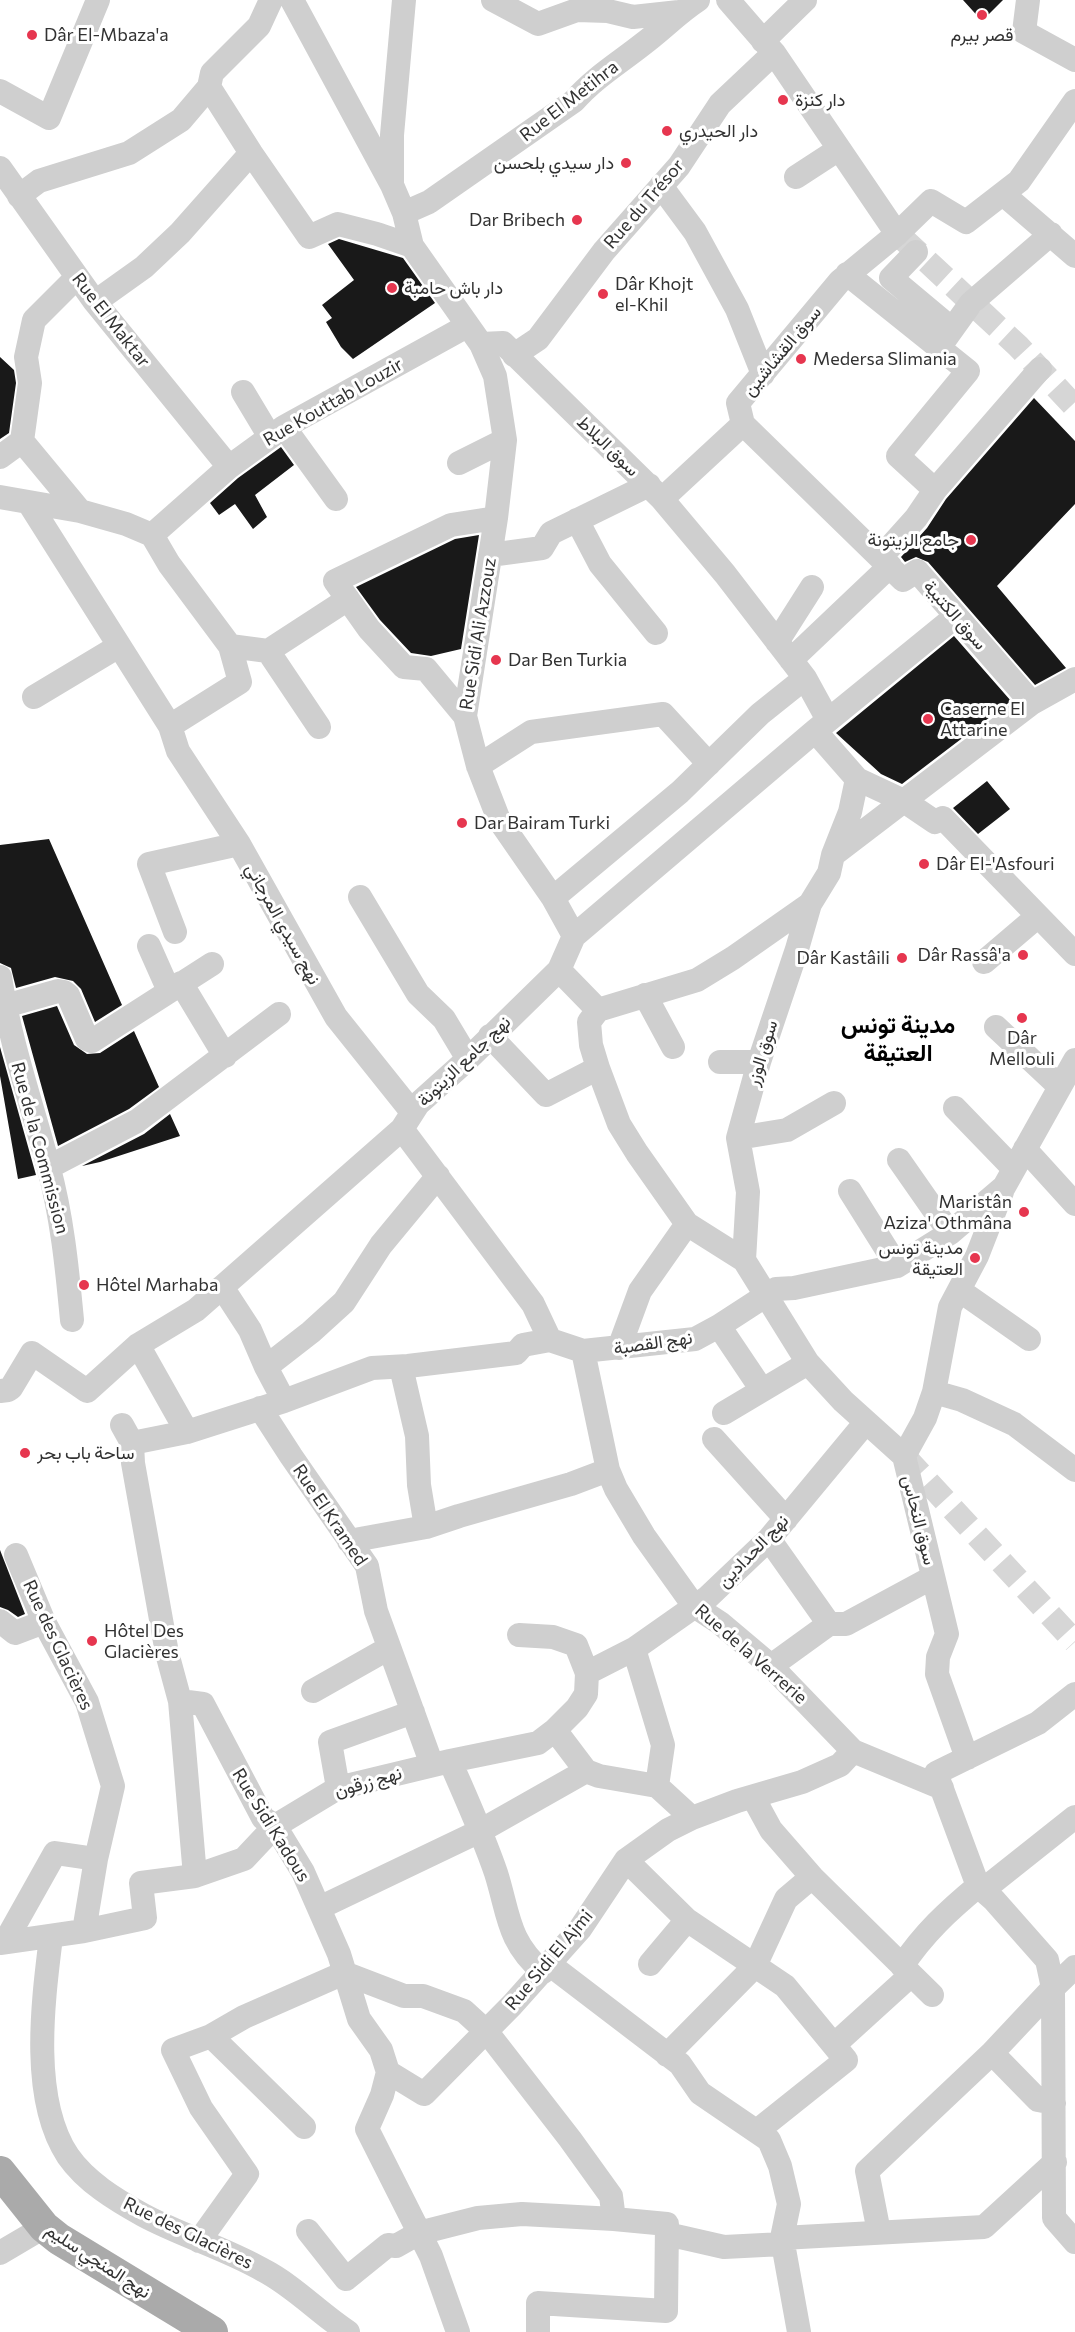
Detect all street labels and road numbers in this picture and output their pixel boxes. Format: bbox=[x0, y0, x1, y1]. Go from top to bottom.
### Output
street label: Rue El Metihra bbox=[515, 56, 623, 146]
street label: Rue du Trésor bbox=[599, 155, 689, 253]
street label: Rue El Maktar bbox=[67, 268, 155, 372]
street label: سوق القشاشين bbox=[738, 302, 826, 400]
street label: Rue Kouttab Louzir bbox=[259, 353, 407, 451]
street label: سوق البلاط bbox=[572, 411, 644, 481]
street label: Rue Sidi Ali Azzouz bbox=[455, 556, 501, 712]
street label: سوق الكتبية bbox=[919, 576, 991, 654]
street label: نهج سيدي المرجاني bbox=[241, 860, 325, 988]
street label: نهج جامع الزيتونة bbox=[413, 1011, 515, 1111]
street label: سوق الوزر bbox=[742, 1018, 782, 1088]
street label: Rue de la Commission bbox=[7, 1060, 73, 1236]
street label: نهج القصبة bbox=[612, 1327, 694, 1359]
street label: Rue El Kramed bbox=[288, 1460, 372, 1570]
street label: سوق النحاس bbox=[897, 1473, 941, 1567]
street label: نهج الحدادين bbox=[713, 1510, 793, 1592]
street label: Rue des Glacières bbox=[18, 1576, 98, 1714]
street label: Rue de la Verrerie bbox=[691, 1600, 811, 1708]
street label: نهج زرقون bbox=[332, 1762, 404, 1802]
street label: Rue Sidi Kadous bbox=[228, 1764, 314, 1886]
street label: Rue Sidi El Ajmi bbox=[501, 1905, 597, 2015]
street label: Rue des Glacières bbox=[120, 2192, 256, 2274]
street label: نهج المنجي سليم bbox=[41, 2219, 155, 2303]

